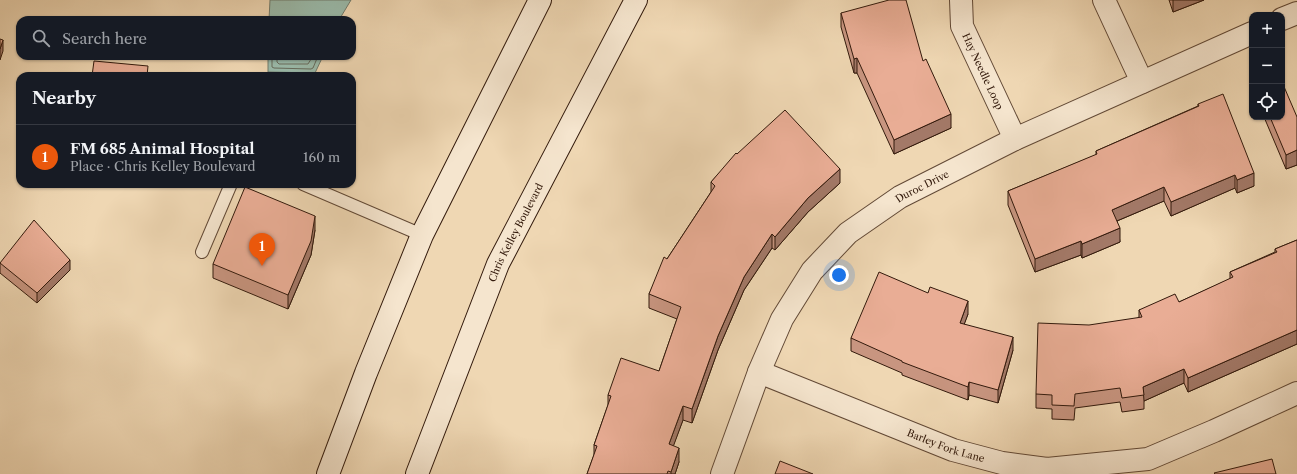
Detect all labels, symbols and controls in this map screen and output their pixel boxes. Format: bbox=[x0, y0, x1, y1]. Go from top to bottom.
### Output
map controls bbox=[1249, 12, 1285, 120]
button: + bbox=[1249, 12, 1285, 48]
search box bbox=[16, 16, 356, 60]
icon: search bbox=[30, 27, 52, 49]
text: Search here bbox=[62, 29, 147, 48]
street label: Hay Needle Loop bbox=[959, 31, 1006, 112]
button: − bbox=[1249, 48, 1285, 84]
button: locate bbox=[1249, 84, 1285, 120]
text: Nearby bbox=[32, 88, 96, 108]
text: FM 685 Animal Hospital bbox=[70, 139, 255, 158]
text: 1 bbox=[42, 149, 48, 165]
text: 160 m bbox=[303, 149, 340, 165]
text: Place · Chris Kelley Boulevard bbox=[70, 158, 256, 174]
street label: Duroc Drive bbox=[893, 167, 952, 205]
street label: Chris Kelley Boulevard bbox=[486, 181, 546, 284]
pin: 1 bbox=[249, 233, 275, 266]
your location bbox=[829, 265, 849, 285]
street label: Barley Fork Lane bbox=[905, 426, 986, 465]

